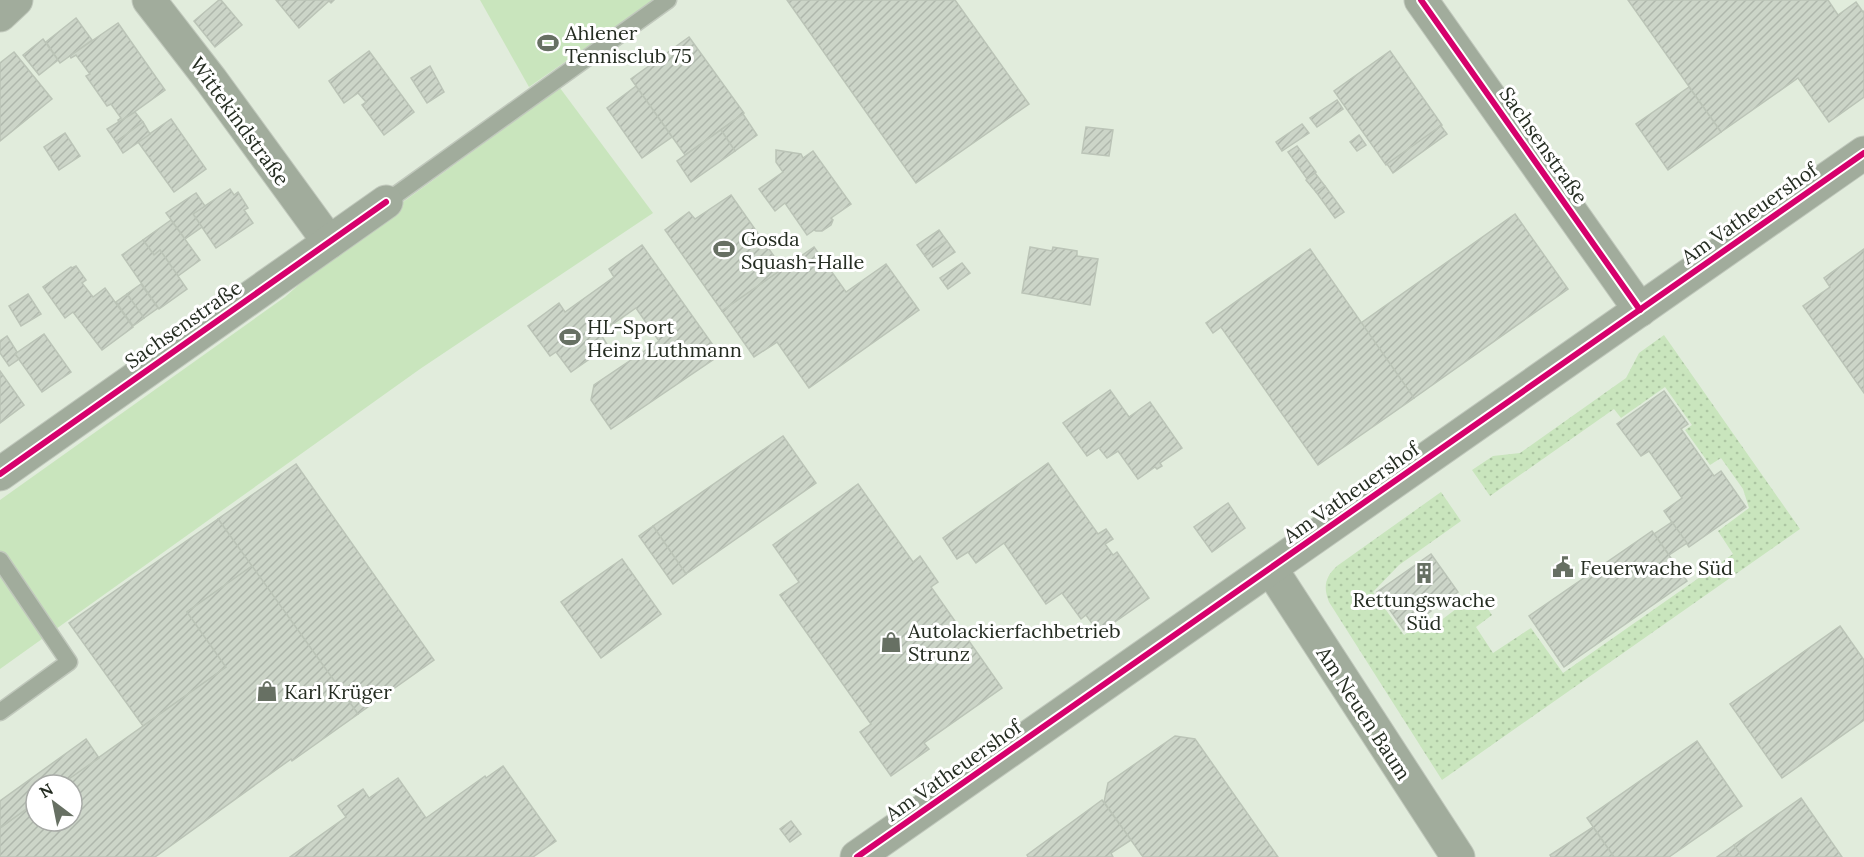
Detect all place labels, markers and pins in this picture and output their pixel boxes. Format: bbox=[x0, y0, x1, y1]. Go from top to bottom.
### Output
place label: Ahlener Tennisclub 75 bbox=[564, 20, 692, 68]
sports icon: Ahlener Tennisclub 75 bbox=[536, 31, 560, 55]
place label: Gosda Squash-Halle bbox=[741, 226, 864, 274]
sports icon: Gosda Squash-Halle bbox=[712, 237, 736, 261]
place label: HL-Sport Heinz Luthmann bbox=[587, 314, 742, 362]
sports icon: HL-Sport Heinz Luthmann bbox=[558, 325, 582, 349]
public building icon: Feuerwache Süd bbox=[1551, 555, 1575, 579]
place label: Feuerwache Süd bbox=[1580, 555, 1733, 580]
building icon: Rettungswache Süd bbox=[1412, 561, 1436, 585]
place label: Rettungswache Süd bbox=[1353, 587, 1496, 635]
place label: Autolackierfachbetrieb Strunz bbox=[907, 618, 1121, 666]
shop icon: Autolackierfachbetrieb Strunz bbox=[879, 630, 903, 654]
shop icon: Karl Krüger bbox=[255, 679, 279, 703]
place label: Karl Krüger bbox=[284, 679, 392, 704]

